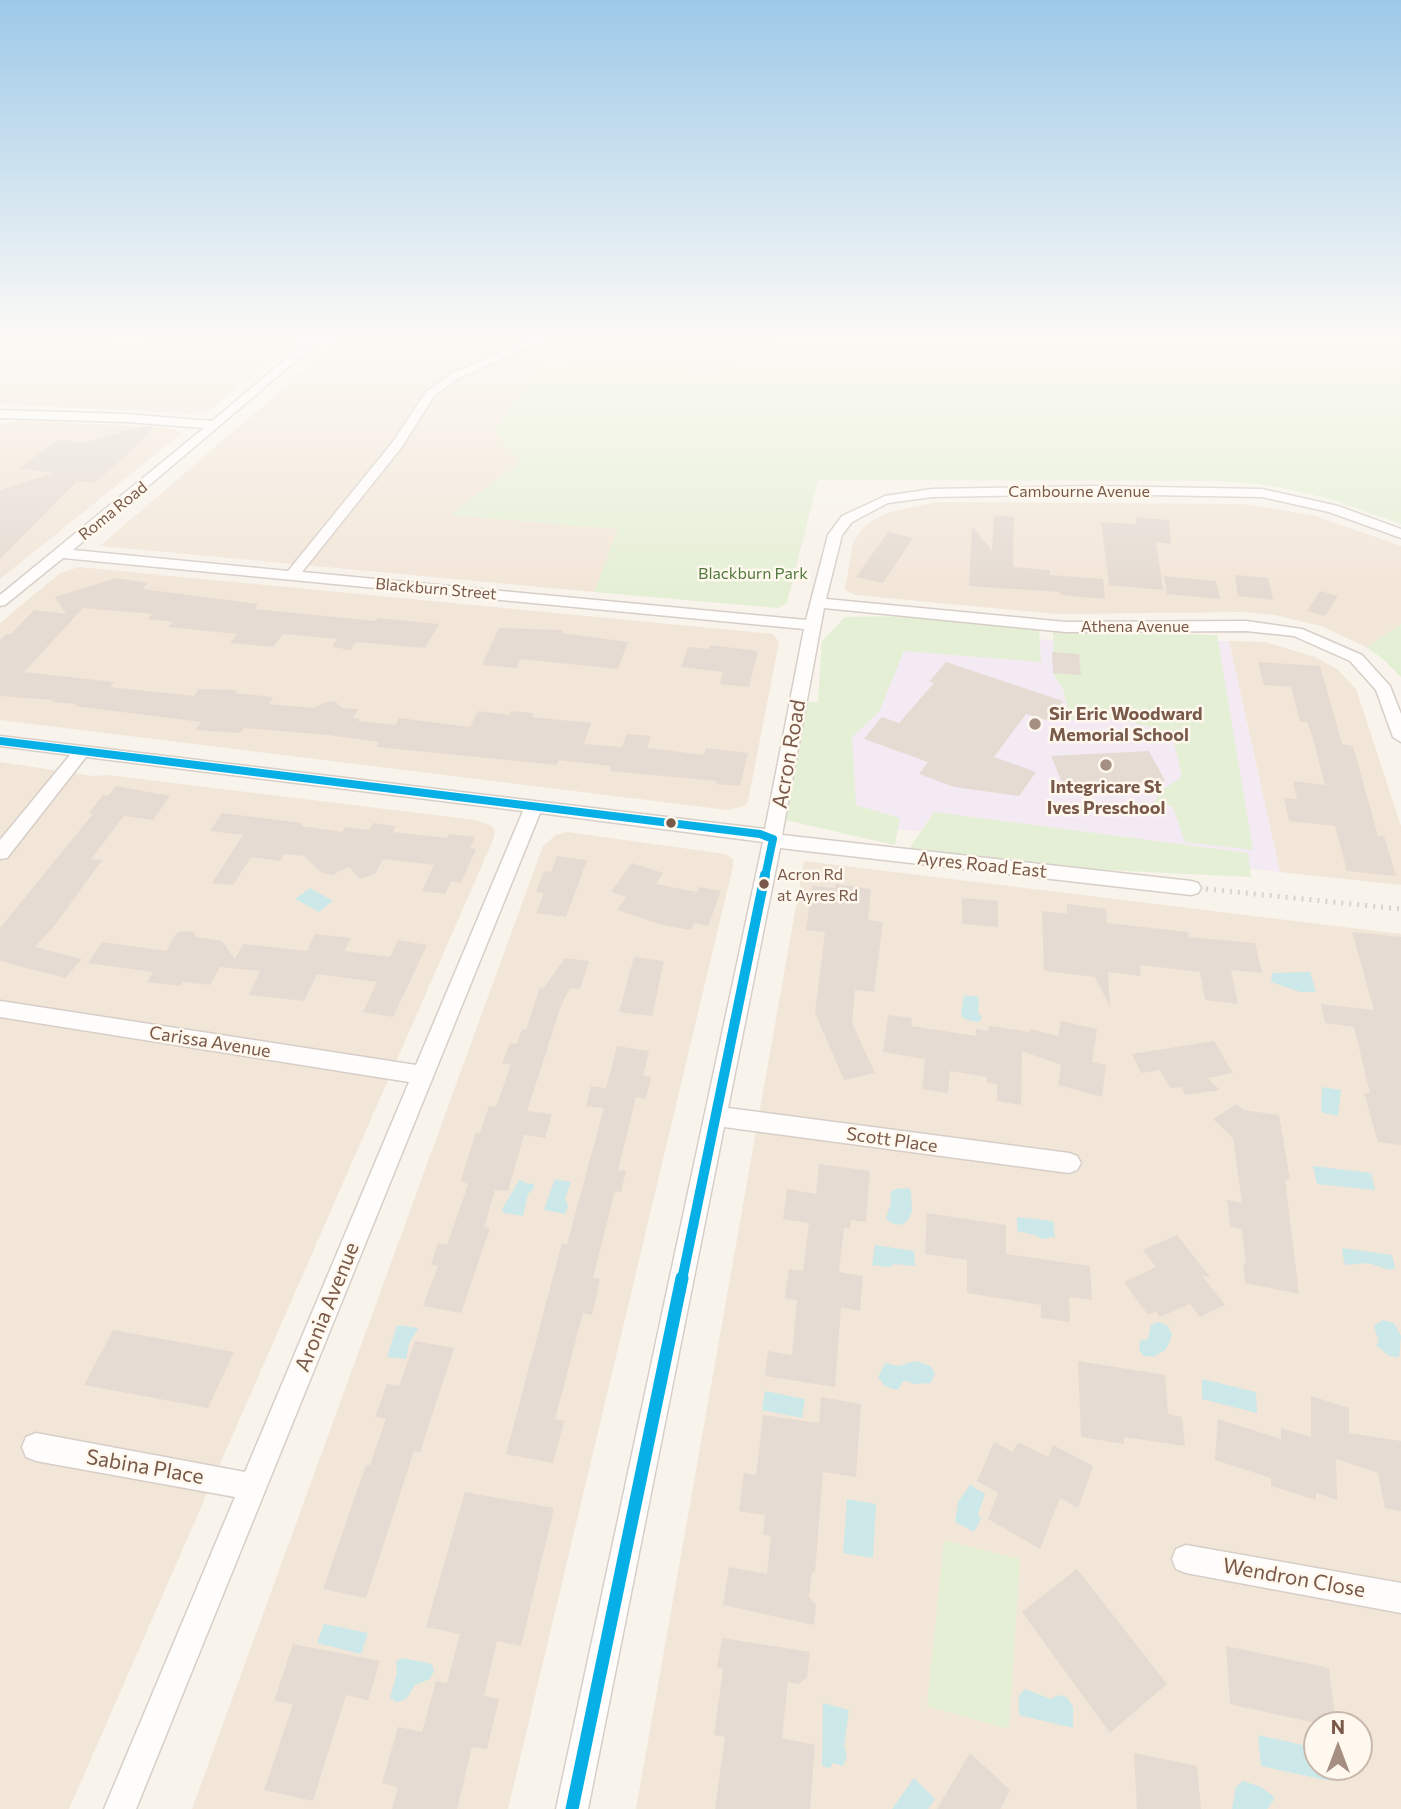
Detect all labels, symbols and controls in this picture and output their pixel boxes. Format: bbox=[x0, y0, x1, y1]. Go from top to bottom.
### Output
street label: Roma Road bbox=[75, 478, 151, 544]
street label: Cambourne Avenue bbox=[1008, 482, 1150, 502]
park label: Blackburn Park bbox=[698, 564, 808, 584]
street label: Blackburn Street bbox=[375, 574, 497, 604]
street label: Athena Avenue bbox=[1081, 617, 1189, 637]
street label: Acron Road bbox=[767, 698, 811, 810]
place label: Sir Eric Woodward Memorial School bbox=[1049, 703, 1203, 746]
marker: Sir Eric Woodward Memorial School bbox=[1027, 716, 1043, 732]
marker: Integricare St Ives Preschool bbox=[1098, 757, 1114, 773]
place label: Integricare St Ives Preschool bbox=[1047, 776, 1165, 818]
unlabelled marker bbox=[664, 816, 678, 830]
street label: Ayres Road East bbox=[916, 847, 1048, 883]
place label: Acron Rd at Ayres Rd bbox=[777, 865, 858, 903]
marker: Acron Rd at Ayres Rd bbox=[757, 877, 771, 891]
street label: Carissa Avenue bbox=[148, 1022, 272, 1062]
street label: Scott Place bbox=[845, 1123, 939, 1157]
street label: Aronia Avenue bbox=[290, 1239, 364, 1375]
street label: Sabina Place bbox=[84, 1444, 206, 1490]
street label: Wendron Close bbox=[1221, 1553, 1367, 1603]
north arrow bbox=[1303, 1711, 1373, 1781]
text: N bbox=[1331, 1715, 1345, 1738]

